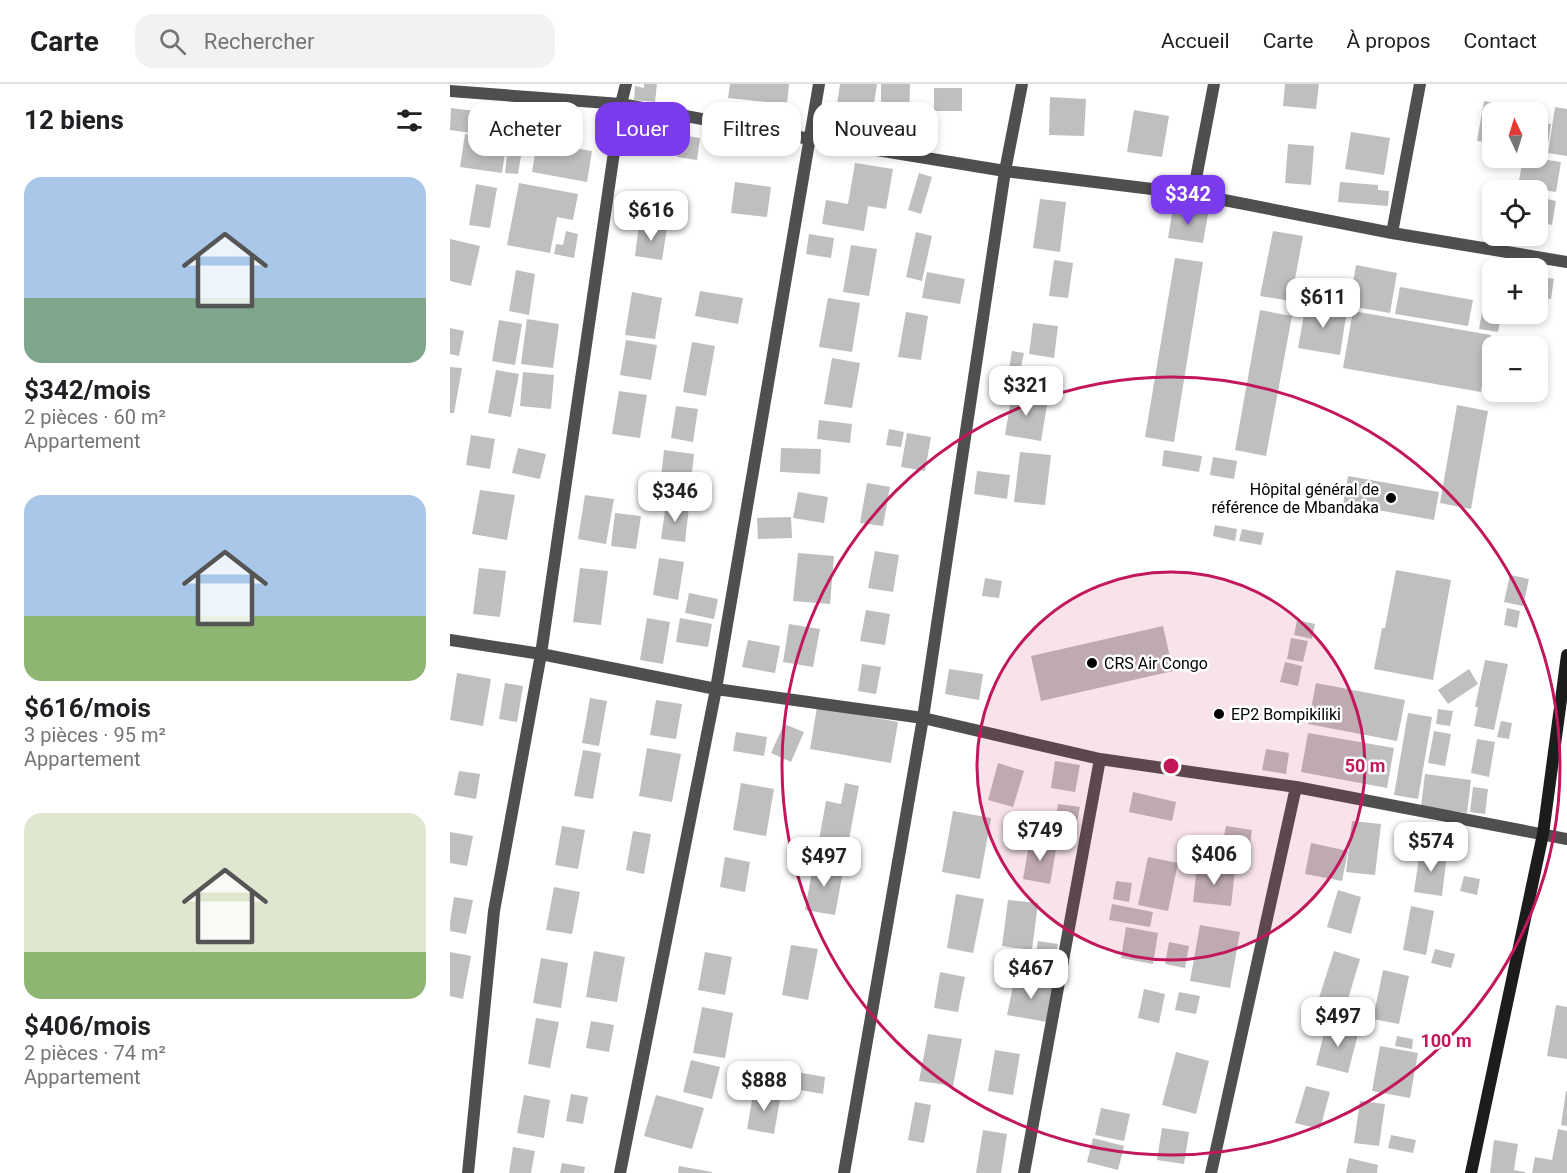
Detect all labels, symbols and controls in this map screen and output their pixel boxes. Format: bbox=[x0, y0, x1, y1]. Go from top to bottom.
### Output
search box bbox=[135, 14, 555, 68]
text: Carte bbox=[30, 25, 99, 58]
icon: search bbox=[156, 25, 189, 58]
text: Rechercher bbox=[204, 29, 314, 54]
text: Accueil bbox=[1161, 29, 1230, 53]
text: Carte bbox=[1263, 29, 1313, 53]
text: À propos bbox=[1346, 29, 1431, 53]
text: Contact bbox=[1464, 29, 1537, 53]
chip: Acheter bbox=[468, 102, 583, 156]
chip: Louer bbox=[595, 102, 690, 156]
chip: Filtres bbox=[702, 102, 801, 156]
chip: Nouveau bbox=[813, 102, 938, 156]
north arrow bbox=[1482, 102, 1548, 168]
map controls bbox=[1482, 102, 1548, 402]
icon: filters bbox=[393, 104, 426, 137]
text: 12 biens bbox=[24, 105, 124, 135]
pin: $342 bbox=[1152, 175, 1224, 226]
button: locate bbox=[1482, 180, 1548, 246]
text: $342 bbox=[1165, 182, 1211, 206]
pin: $616 bbox=[615, 191, 687, 242]
text: $616 bbox=[628, 198, 674, 222]
icon: home bbox=[171, 216, 279, 324]
button: + bbox=[1482, 258, 1548, 324]
pin: $611 bbox=[1287, 278, 1359, 329]
text: $611 bbox=[1300, 285, 1346, 309]
button: − bbox=[1482, 336, 1548, 402]
pin: $321 bbox=[990, 366, 1062, 417]
text: $321 bbox=[1003, 373, 1049, 397]
text: $342/mois bbox=[24, 375, 151, 405]
text: 2 pièces · 60 m² bbox=[24, 405, 166, 429]
text: Appartement bbox=[24, 429, 141, 453]
pin: $346 bbox=[639, 472, 711, 523]
text: $346 bbox=[652, 479, 698, 503]
place label: Hôpital général de référence de Mbandaka bbox=[1211, 480, 1379, 517]
marker: Hôpital général de référence de Mbandaka bbox=[1384, 491, 1398, 505]
icon: home bbox=[171, 534, 279, 642]
place label: CRS Air Congo bbox=[1104, 654, 1208, 673]
marker: CRS Air Congo bbox=[1085, 656, 1099, 670]
text: $616/mois bbox=[24, 693, 151, 723]
place label: EP2 Bompikiliki bbox=[1231, 705, 1341, 724]
marker: EP2 Bompikiliki bbox=[1212, 707, 1226, 721]
text: 3 pièces · 95 m² bbox=[24, 723, 166, 747]
text: Appartement bbox=[24, 747, 141, 771]
text: 50 m bbox=[1345, 755, 1385, 776]
centre of rings bbox=[1161, 756, 1181, 776]
pin: $749 bbox=[1004, 811, 1076, 862]
text: $749 bbox=[1017, 818, 1063, 842]
pin: $574 bbox=[1395, 822, 1467, 873]
text: $574 bbox=[1408, 829, 1454, 853]
pin: $406 bbox=[1178, 835, 1250, 886]
pin: $497 bbox=[788, 837, 860, 888]
text: $406 bbox=[1191, 842, 1237, 866]
text: $497 bbox=[801, 844, 847, 868]
icon: home bbox=[171, 852, 279, 960]
pin: $467 bbox=[995, 949, 1067, 1000]
text: $467 bbox=[1008, 956, 1054, 980]
pin: $497 bbox=[1302, 997, 1374, 1048]
text: $497 bbox=[1315, 1004, 1361, 1028]
text: $406/mois bbox=[24, 1011, 151, 1041]
text: 100 m bbox=[1420, 1030, 1472, 1051]
text: 2 pièces · 74 m² bbox=[24, 1041, 166, 1065]
pin: $888 bbox=[728, 1061, 800, 1112]
text: Appartement bbox=[24, 1065, 141, 1089]
text: $888 bbox=[741, 1068, 787, 1092]

